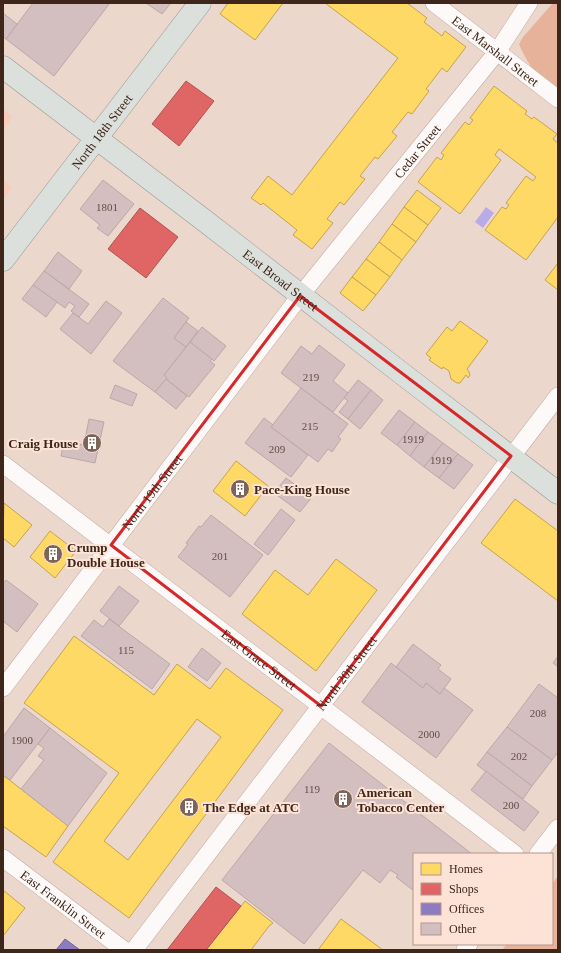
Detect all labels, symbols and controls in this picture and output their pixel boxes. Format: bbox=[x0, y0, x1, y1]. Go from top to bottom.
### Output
street label: East Marshall Street bbox=[449, 12, 542, 89]
street label: North 18th Street bbox=[68, 91, 135, 172]
street label: Cedar Street bbox=[391, 121, 443, 181]
house number: 1801 bbox=[96, 201, 118, 213]
street label: East Broad Street bbox=[240, 246, 322, 314]
house number: 219 bbox=[303, 371, 320, 383]
house number: 215 bbox=[302, 420, 319, 432]
building icon: Craig House bbox=[81, 432, 103, 454]
house number: 1919 bbox=[402, 433, 425, 445]
place label: Craig House bbox=[8, 436, 78, 451]
house number: 209 bbox=[269, 443, 286, 455]
street label: North 19th Street bbox=[118, 451, 185, 532]
house number: 1919 bbox=[430, 454, 453, 466]
building icon: Pace-King House bbox=[229, 478, 251, 500]
place label: Pace-King House bbox=[254, 482, 350, 497]
place label: Crump Double House bbox=[67, 540, 145, 570]
building icon: Crump Double House bbox=[42, 543, 64, 565]
house number: 201 bbox=[212, 550, 228, 562]
street label: East Grace Street bbox=[219, 626, 300, 693]
street label: North 20th Street bbox=[313, 632, 380, 713]
house number: 115 bbox=[118, 644, 135, 656]
house number: 208 bbox=[530, 707, 547, 719]
house number: 2000 bbox=[418, 728, 441, 740]
house number: 1900 bbox=[11, 734, 34, 746]
house number: 202 bbox=[511, 750, 527, 762]
house number: 119 bbox=[304, 783, 321, 795]
place label: American Tobacco Center bbox=[357, 785, 444, 815]
building icon: American Tobacco Center bbox=[332, 788, 354, 810]
building icon: The Edge at ATC bbox=[178, 796, 200, 818]
house number: 200 bbox=[503, 799, 520, 811]
place label: The Edge at ATC bbox=[203, 800, 299, 815]
legend bbox=[413, 853, 553, 945]
text: Homes bbox=[449, 862, 483, 876]
street label: East Franklin Street bbox=[18, 867, 110, 941]
text: Shops bbox=[449, 882, 479, 896]
text: Offices bbox=[449, 902, 484, 916]
text: Other bbox=[449, 922, 476, 936]

